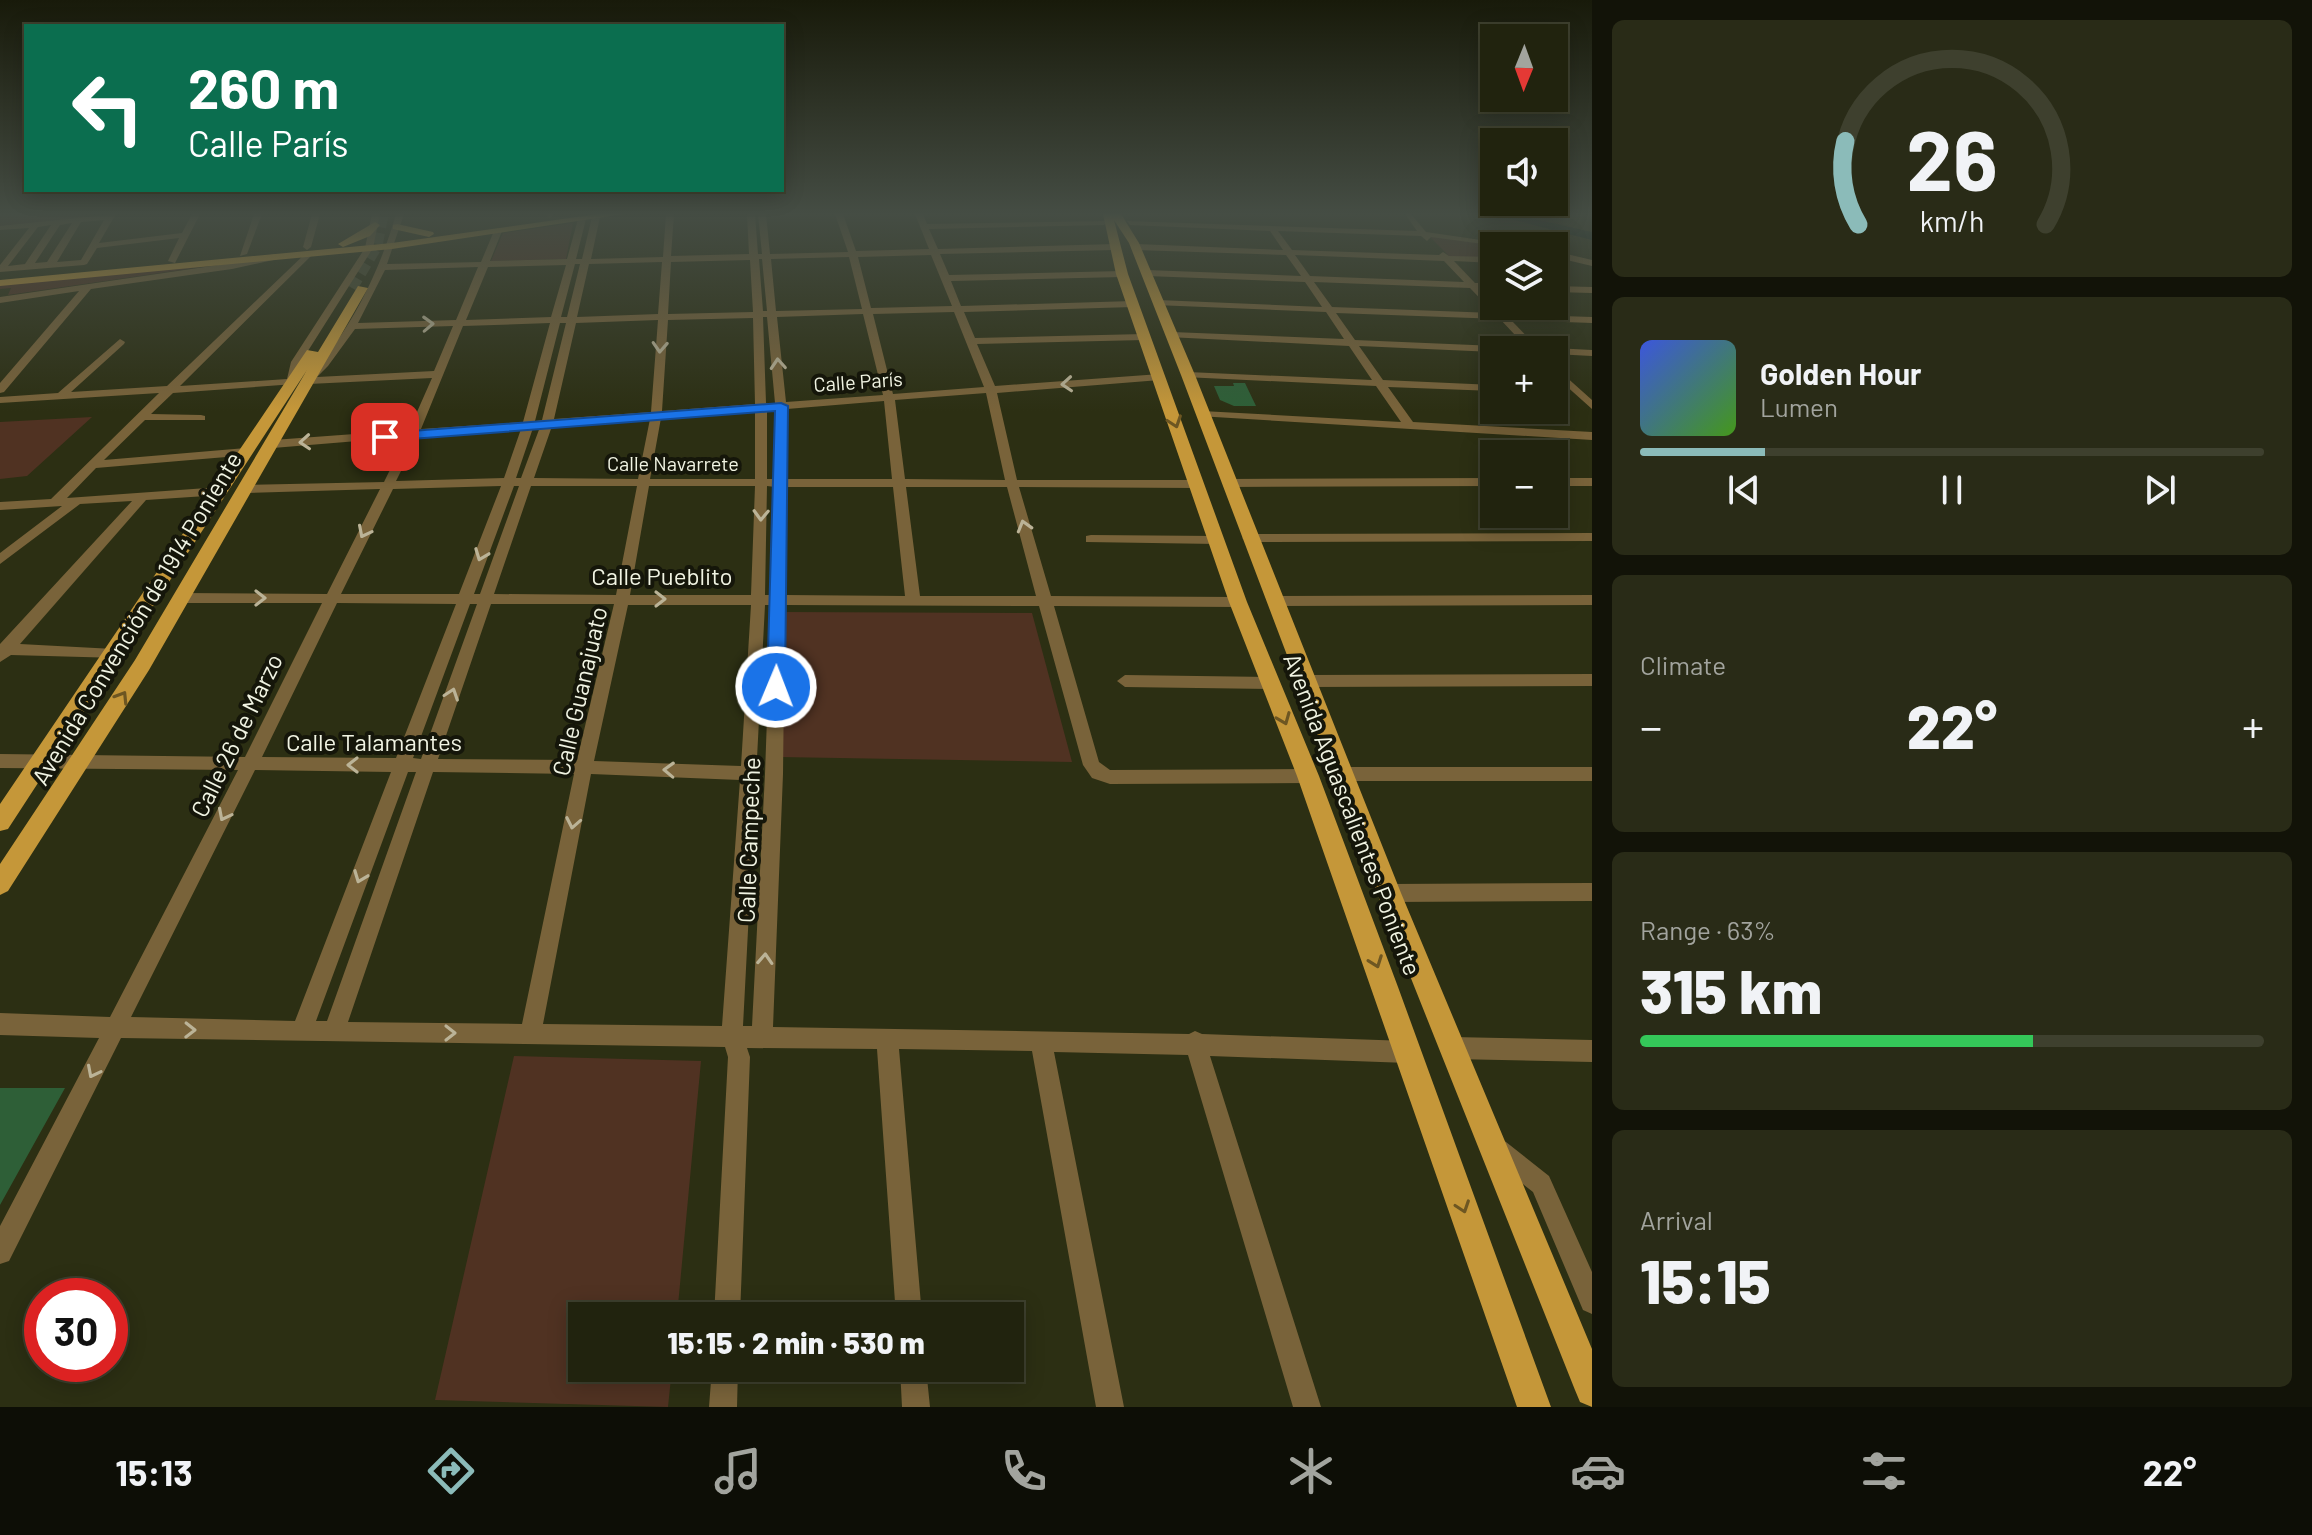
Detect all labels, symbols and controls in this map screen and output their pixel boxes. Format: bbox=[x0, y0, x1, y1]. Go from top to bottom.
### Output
north arrow bbox=[1480, 24, 1568, 112]
map controls bbox=[1480, 24, 1568, 528]
text: 260 m bbox=[188, 53, 339, 120]
icon: left bbox=[56, 56, 160, 160]
text: 26 bbox=[1906, 107, 1998, 207]
text: Calle París bbox=[188, 121, 349, 164]
button: sound bbox=[1480, 128, 1568, 216]
text: km/h bbox=[1920, 203, 1984, 238]
button: layers bbox=[1480, 232, 1568, 320]
one-way arrow bbox=[422, 315, 435, 332]
button: + bbox=[1480, 336, 1568, 424]
one-way arrow bbox=[651, 341, 668, 354]
text: Golden Hour bbox=[1760, 355, 1922, 391]
one-way arrow bbox=[770, 357, 787, 370]
street label: Calle París bbox=[813, 366, 903, 396]
one-way arrow bbox=[1060, 375, 1073, 392]
text: Lumen bbox=[1760, 391, 1838, 422]
pin bbox=[351, 403, 419, 471]
icon: arrive bbox=[363, 415, 407, 459]
one-way arrow bbox=[1166, 415, 1182, 429]
one-way arrow bbox=[298, 433, 311, 450]
button: − bbox=[1480, 440, 1568, 528]
street label: Avenida Convención de 1914 Poniente bbox=[25, 446, 247, 790]
street label: Calle Navarrete bbox=[607, 451, 739, 475]
icon: previous bbox=[1722, 468, 1766, 512]
icon: pause bbox=[1930, 468, 1974, 512]
icon: next bbox=[2138, 468, 2182, 512]
one-way arrow bbox=[752, 509, 769, 522]
one-way arrow bbox=[1017, 519, 1033, 533]
one-way arrow bbox=[359, 524, 374, 539]
one-way arrow bbox=[474, 547, 491, 561]
street label: Calle Pueblito bbox=[591, 561, 733, 590]
one-way arrow bbox=[254, 589, 267, 607]
one-way arrow bbox=[654, 590, 667, 608]
street label: Calle Guanajuato bbox=[545, 604, 613, 778]
position arrow bbox=[734, 645, 818, 729]
street label: Calle 26 de Marzo bbox=[184, 649, 288, 821]
street label: Avenida Aguascalientes Poniente bbox=[1278, 649, 1428, 979]
text: Climate bbox=[1640, 649, 1726, 680]
one-way arrow bbox=[442, 688, 458, 702]
text: 22° bbox=[1907, 689, 1997, 761]
one-way arrow bbox=[112, 691, 127, 706]
text: − bbox=[1640, 699, 1662, 752]
text: + bbox=[2242, 699, 2264, 752]
one-way arrow bbox=[1275, 711, 1291, 725]
street label: Calle Talamantes bbox=[286, 727, 462, 756]
one-way arrow bbox=[346, 756, 359, 774]
street label: Calle Campeche bbox=[731, 757, 765, 923]
one-way arrow bbox=[662, 762, 675, 779]
one-way arrow bbox=[218, 807, 233, 822]
one-way arrow bbox=[565, 816, 582, 830]
one-way arrow bbox=[353, 869, 370, 883]
text: Range · 63% bbox=[1640, 914, 1776, 945]
one-way arrow bbox=[757, 952, 774, 965]
one-way arrow bbox=[1366, 954, 1383, 968]
text: 315 km bbox=[1640, 954, 1822, 1026]
one-way arrow bbox=[184, 1021, 197, 1038]
one-way arrow bbox=[444, 1024, 457, 1042]
one-way arrow bbox=[88, 1064, 103, 1079]
one-way arrow bbox=[1453, 1199, 1470, 1213]
text: Arrival bbox=[1640, 1204, 1713, 1235]
text: 15:15 bbox=[1640, 1244, 1771, 1316]
speed limit sign: 30 bbox=[24, 1278, 128, 1382]
text: 15:15 · 2 min · 530 m bbox=[667, 1324, 925, 1360]
icon: directions bbox=[423, 1443, 479, 1499]
icon: music bbox=[710, 1443, 766, 1499]
icon: phone bbox=[996, 1443, 1052, 1499]
icon: climate bbox=[1283, 1443, 1339, 1499]
icon: car bbox=[1570, 1443, 1626, 1499]
icon: filters bbox=[1856, 1443, 1912, 1499]
text: 15:13 bbox=[115, 1450, 193, 1493]
text: 22° bbox=[2143, 1450, 2197, 1493]

